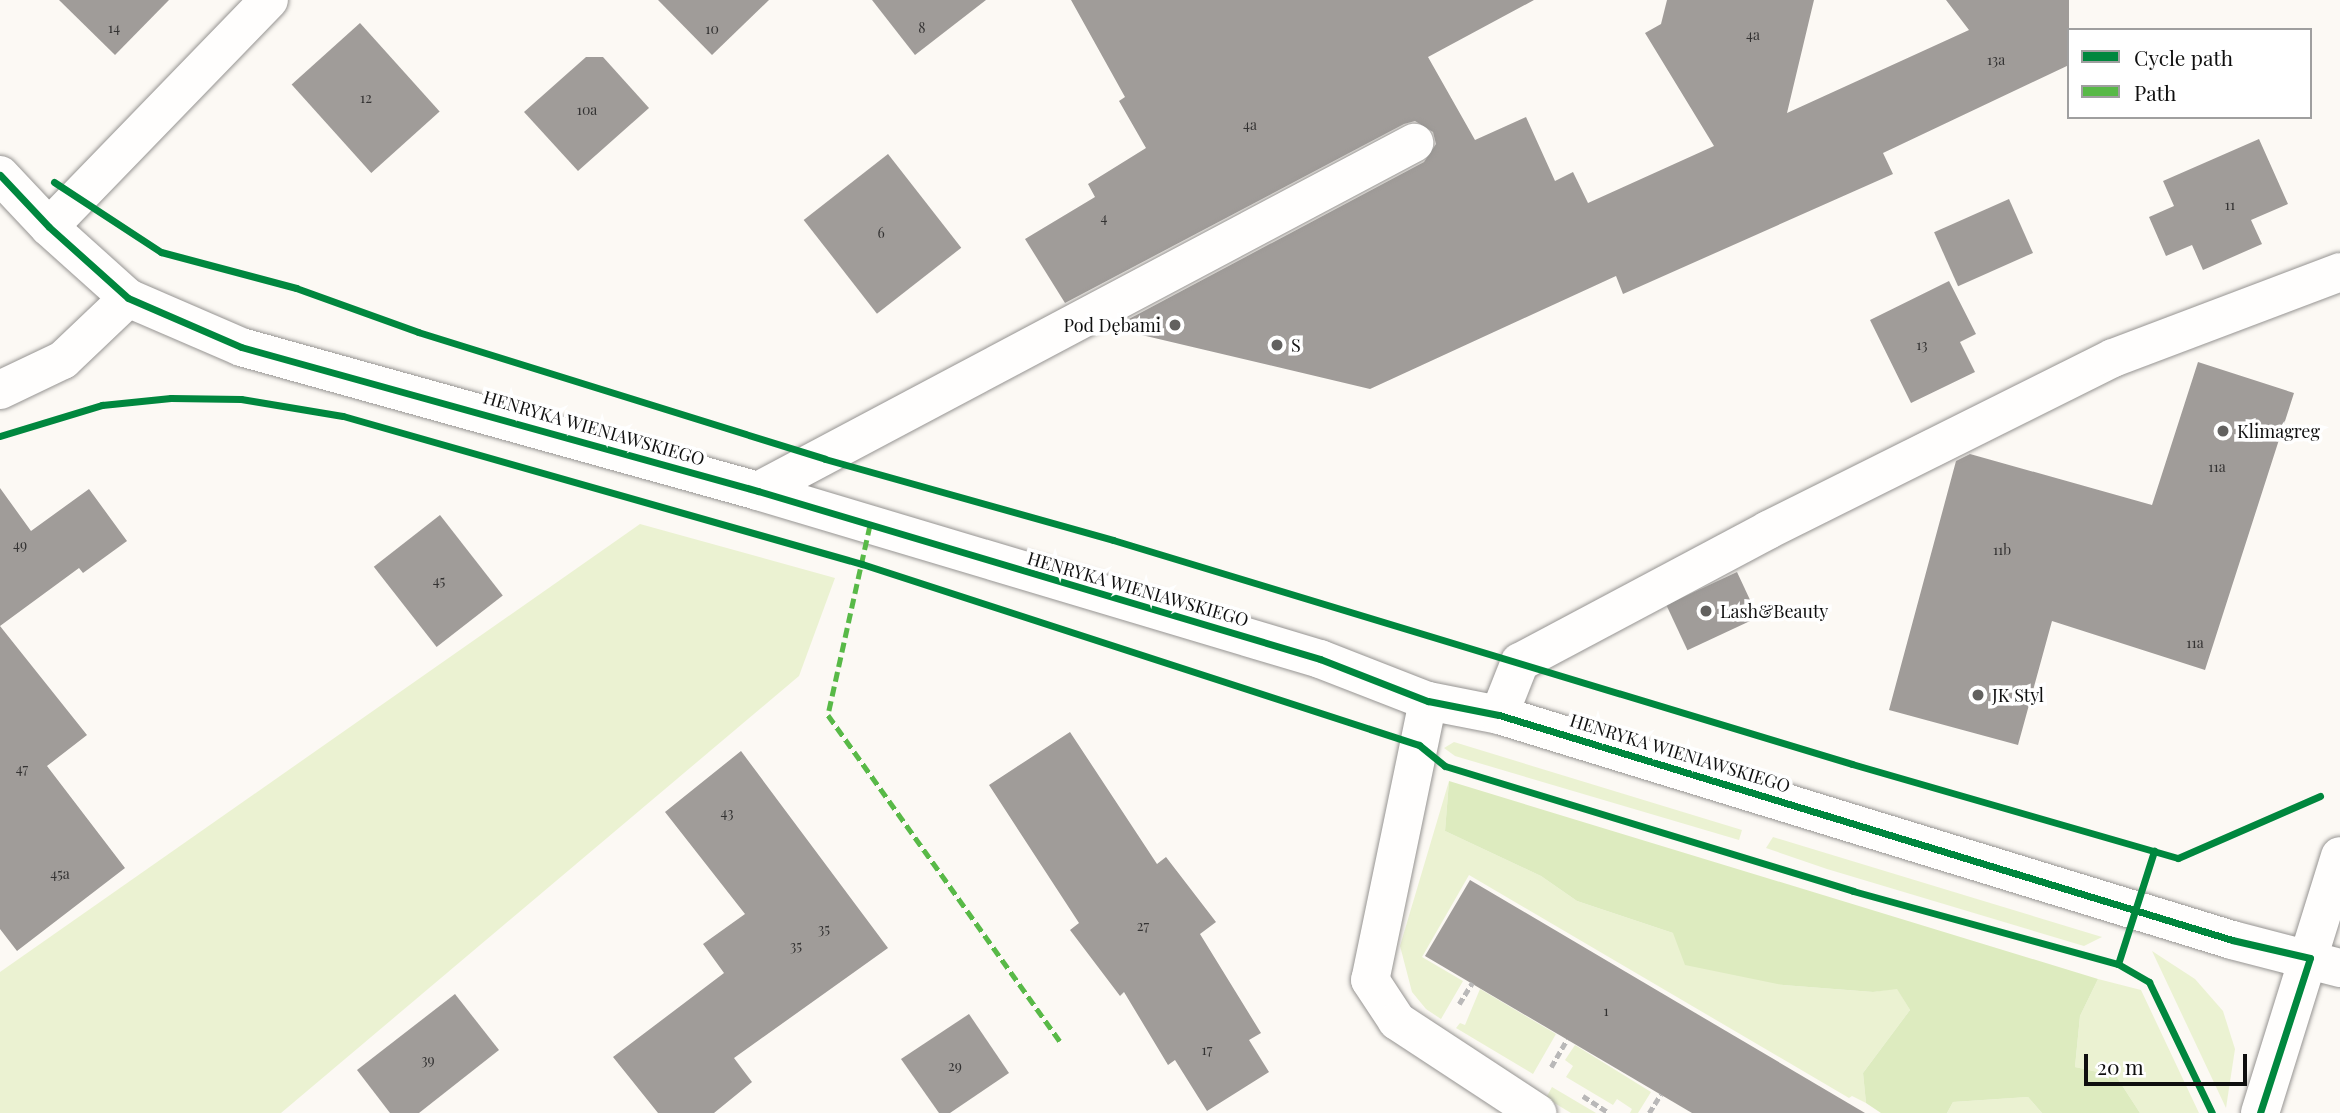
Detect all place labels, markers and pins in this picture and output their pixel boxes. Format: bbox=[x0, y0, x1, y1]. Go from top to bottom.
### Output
place label: Pod Dębami bbox=[1063, 314, 1161, 336]
marker: Pod Dębami bbox=[1167, 317, 1183, 333]
place label: S bbox=[1291, 334, 1301, 356]
marker: S bbox=[1269, 337, 1285, 353]
place label: Klimagreg bbox=[2237, 420, 2320, 442]
marker: Klimagreg bbox=[2215, 423, 2231, 439]
place label: Lash&Beauty bbox=[1720, 600, 1828, 622]
marker: Lash&Beauty bbox=[1698, 603, 1714, 619]
place label: JK Styl bbox=[1992, 684, 2044, 706]
marker: JK Styl bbox=[1970, 687, 1986, 703]

